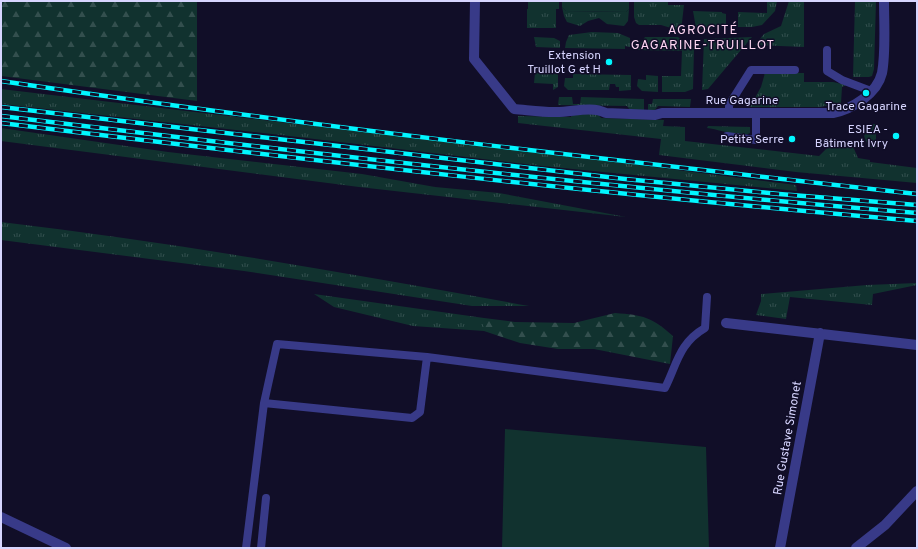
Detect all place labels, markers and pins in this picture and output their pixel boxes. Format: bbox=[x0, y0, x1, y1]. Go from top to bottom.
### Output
place label: Extension Truillot G et H bbox=[527, 48, 601, 78]
marker: Extension Truillot G et H bbox=[604, 57, 614, 67]
marker: Trace Gagarine bbox=[861, 88, 871, 98]
place label: Trace Gagarine bbox=[825, 99, 907, 115]
place label: ESIEA - Bâtiment Ivry bbox=[815, 122, 888, 152]
marker: ESIEA - Bâtiment Ivry bbox=[891, 131, 901, 141]
place label: Petite Serre bbox=[720, 132, 784, 148]
marker: Petite Serre bbox=[787, 134, 797, 144]

